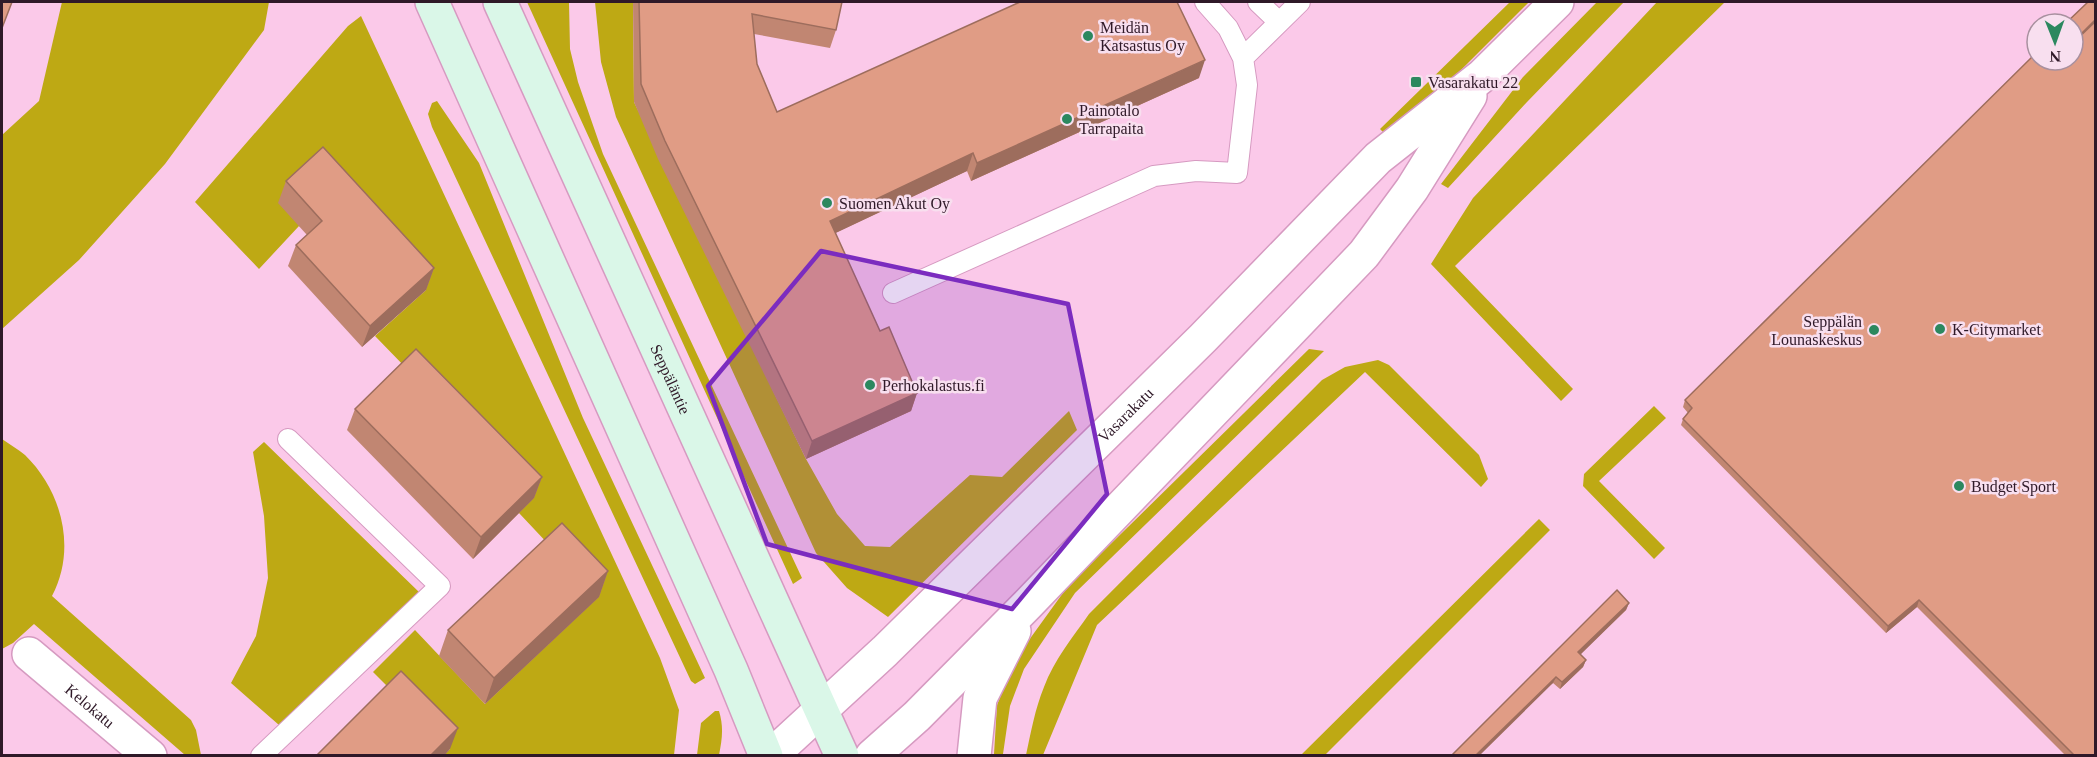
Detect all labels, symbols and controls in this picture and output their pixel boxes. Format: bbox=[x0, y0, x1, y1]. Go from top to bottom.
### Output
north arrow bbox=[2025, 12, 2085, 72]
place label: Meidän Katsastus Oy bbox=[1100, 19, 1185, 55]
marker: Meidän Katsastus Oy bbox=[1081, 29, 1095, 43]
text: N bbox=[2049, 48, 2061, 65]
place label: Vasarakatu 22 bbox=[1428, 74, 1518, 91]
marker: Vasarakatu 22 bbox=[1409, 75, 1423, 89]
place label: Painotalo Tarrapaita bbox=[1079, 102, 1144, 138]
marker: Painotalo Tarrapaita bbox=[1060, 112, 1074, 126]
place label: Suomen Akut Oy bbox=[839, 195, 950, 213]
marker: Suomen Akut Oy bbox=[820, 196, 834, 210]
place label: Seppälän Lounaskeskus bbox=[1771, 313, 1862, 348]
place label: K-Citymarket bbox=[1952, 321, 2041, 339]
marker: K-Citymarket bbox=[1933, 322, 1947, 336]
marker: Seppälän Lounaskeskus bbox=[1867, 323, 1881, 337]
street label: Seppäläntie bbox=[648, 342, 694, 417]
place label: Perhokalastus.fi bbox=[882, 377, 985, 394]
marker: Perhokalastus.fi bbox=[863, 378, 877, 392]
street label: Vasarakatu bbox=[1094, 384, 1156, 445]
place label: Budget Sport bbox=[1971, 478, 2056, 496]
marker: Budget Sport bbox=[1952, 479, 1966, 493]
street label: Kelokatu bbox=[62, 680, 118, 731]

